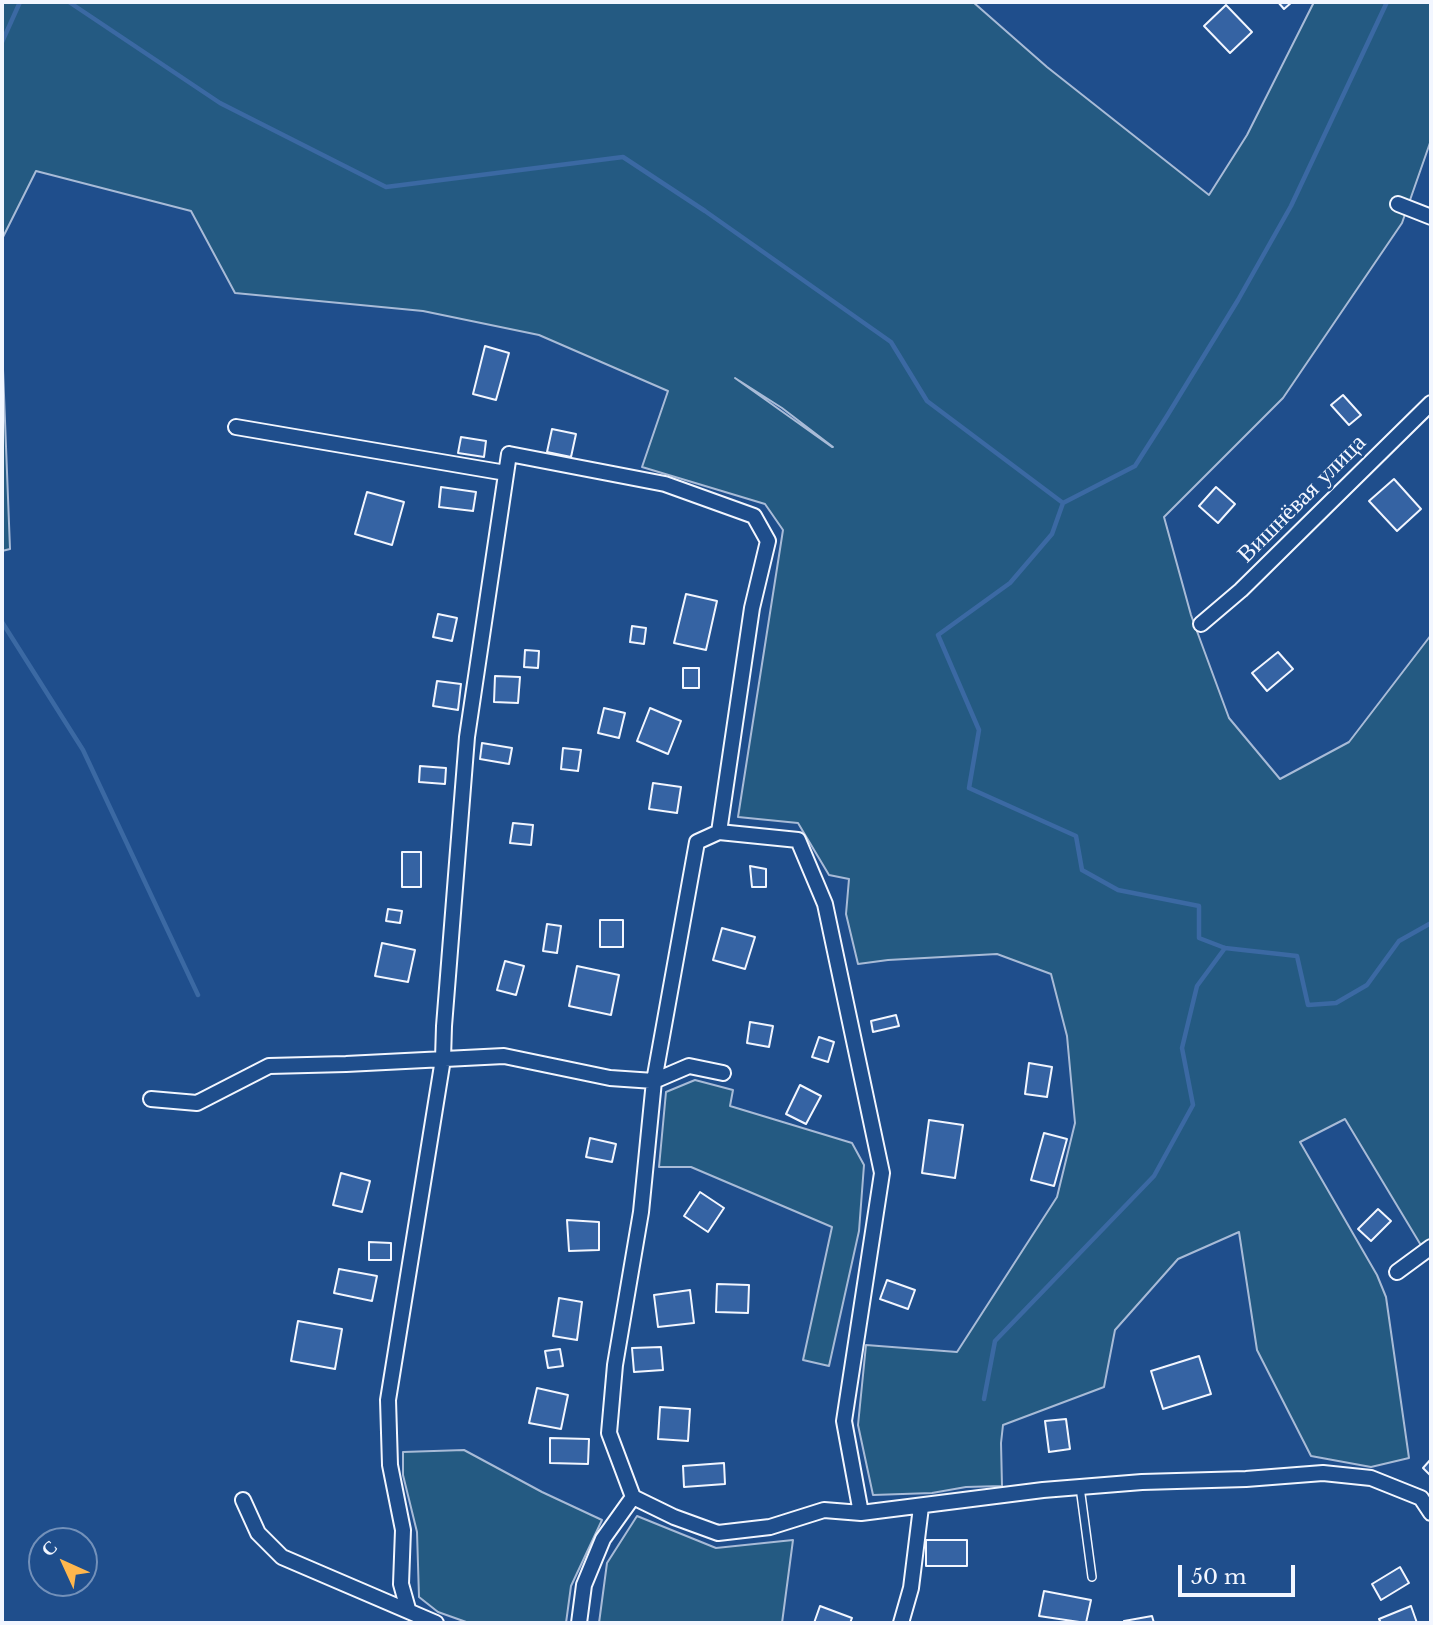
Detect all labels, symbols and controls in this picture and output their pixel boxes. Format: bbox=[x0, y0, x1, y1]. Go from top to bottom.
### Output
street label: Вишнёвая улица bbox=[1232, 429, 1372, 569]
north arrow bbox=[28, 1527, 98, 1597]
text: С bbox=[36, 1535, 62, 1561]
scale bar bbox=[1181, 1552, 1298, 1596]
text: 50 m bbox=[1191, 1564, 1246, 1590]

